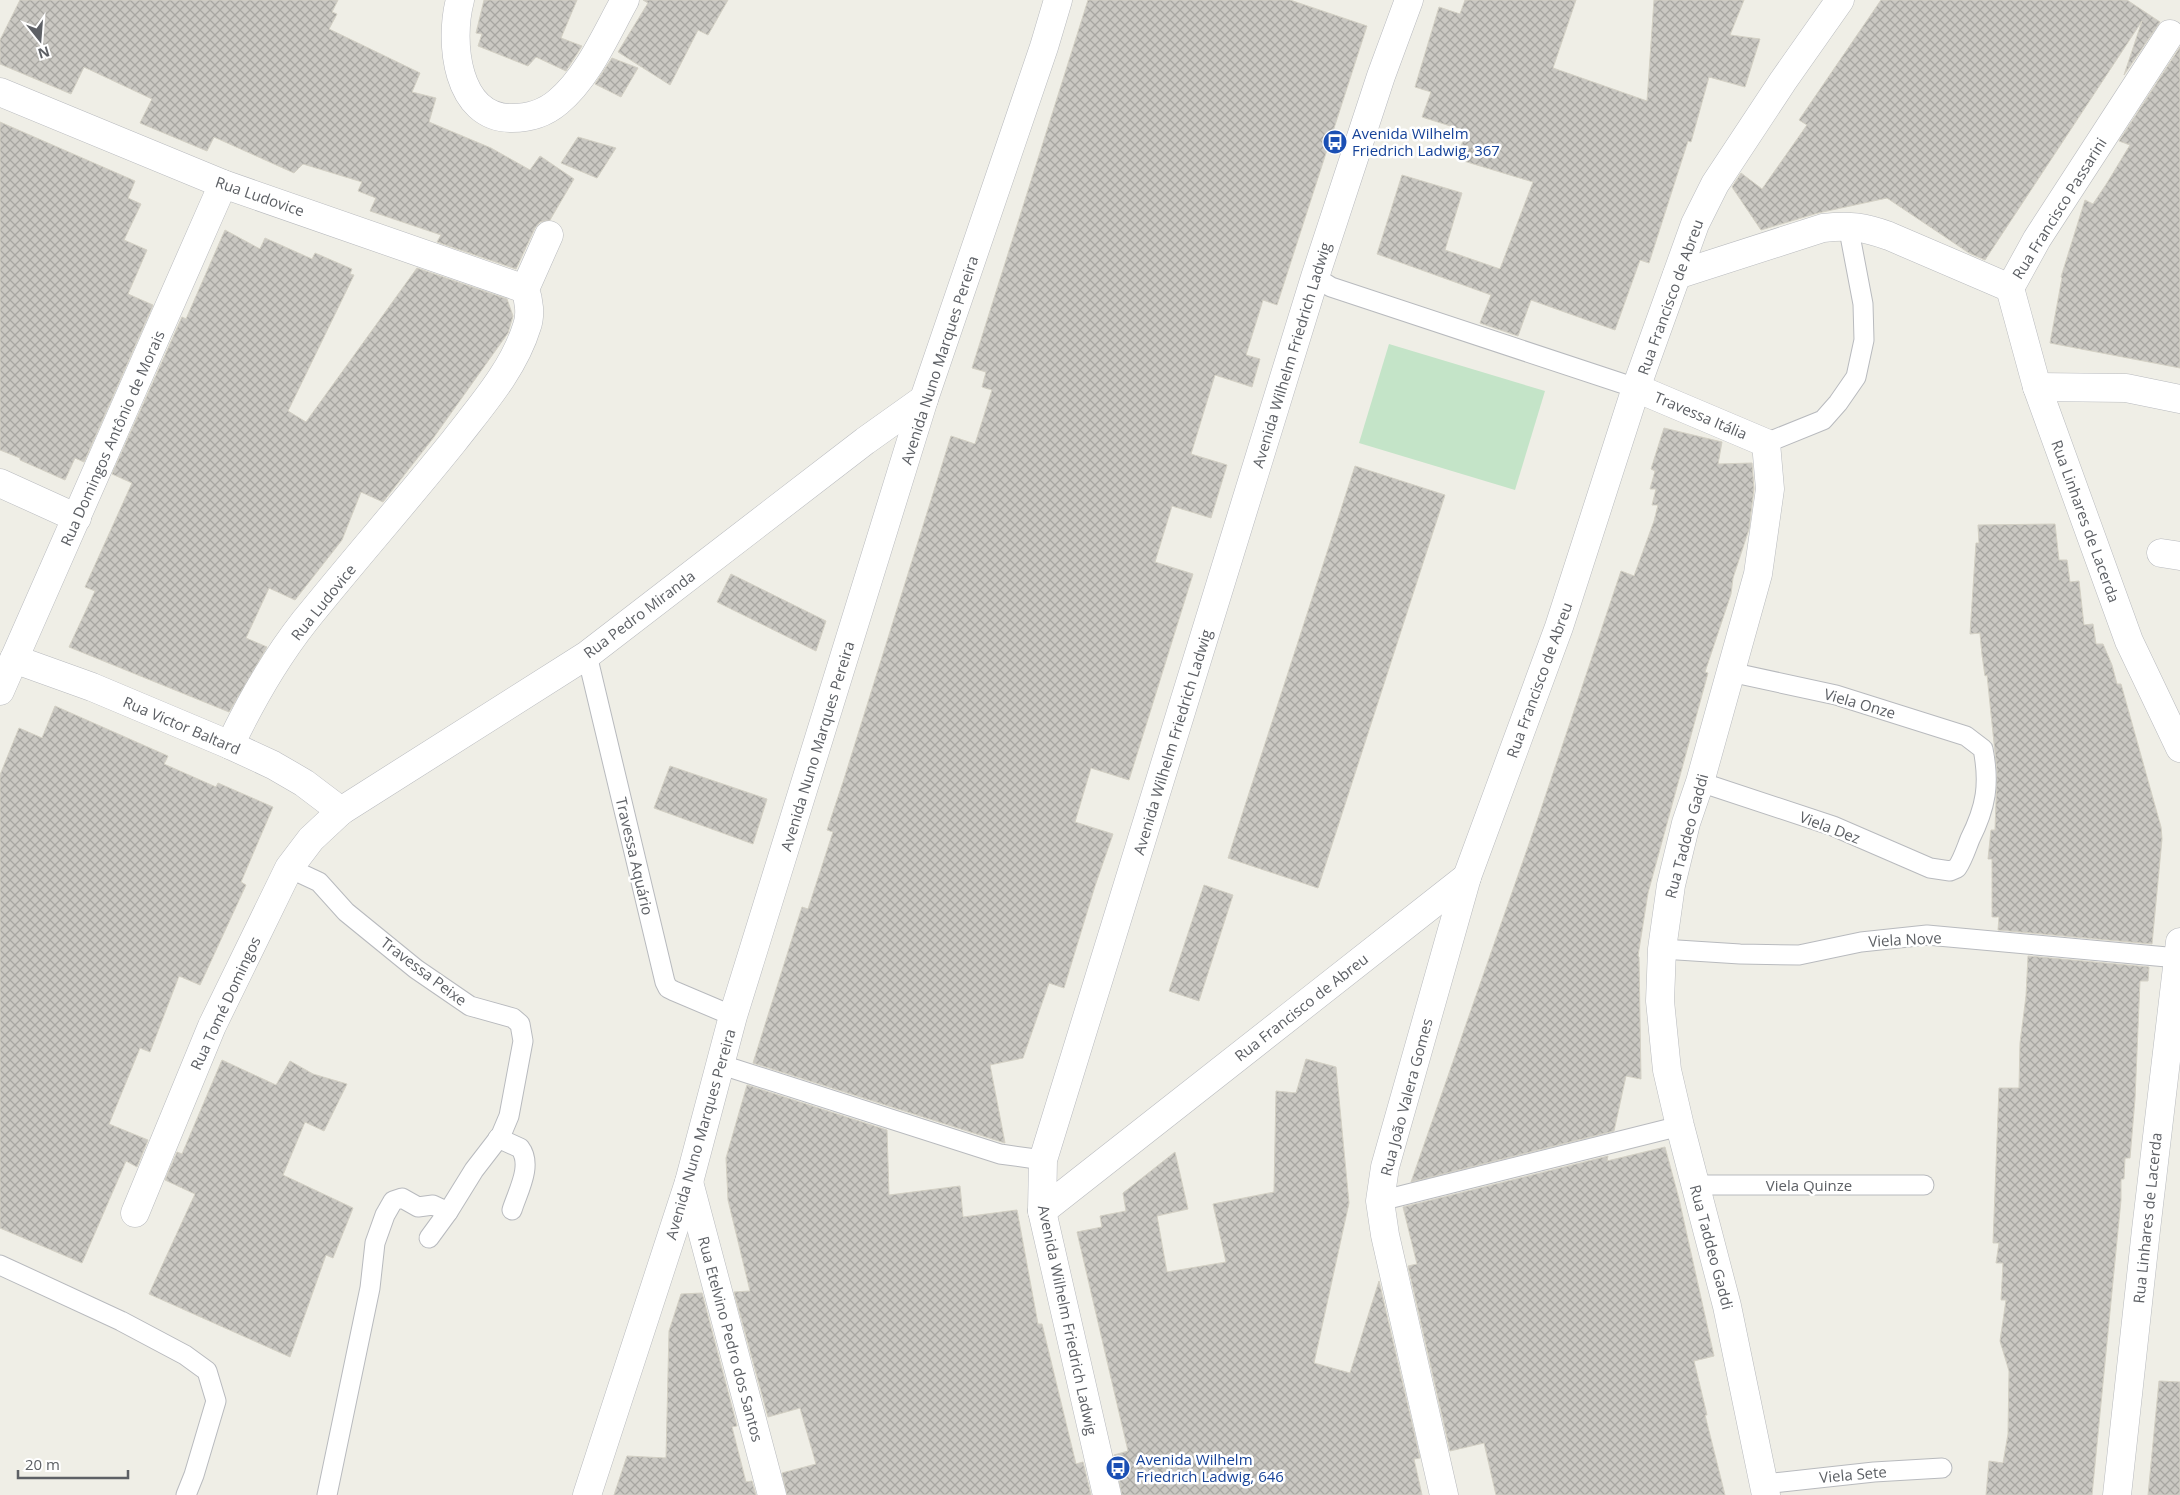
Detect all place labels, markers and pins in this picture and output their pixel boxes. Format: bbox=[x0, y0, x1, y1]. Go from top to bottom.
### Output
place label: Avenida Wilhelm Friedrich Ladwig, 367 bbox=[1352, 123, 1500, 160]
bus stop icon: Avenida Wilhelm Friedrich Ladwig, 367 bbox=[1322, 129, 1348, 155]
place label: Avenida Wilhelm Friedrich Ladwig, 646 bbox=[1136, 1449, 1284, 1486]
bus stop icon: Avenida Wilhelm Friedrich Ladwig, 646 bbox=[1105, 1455, 1131, 1481]

